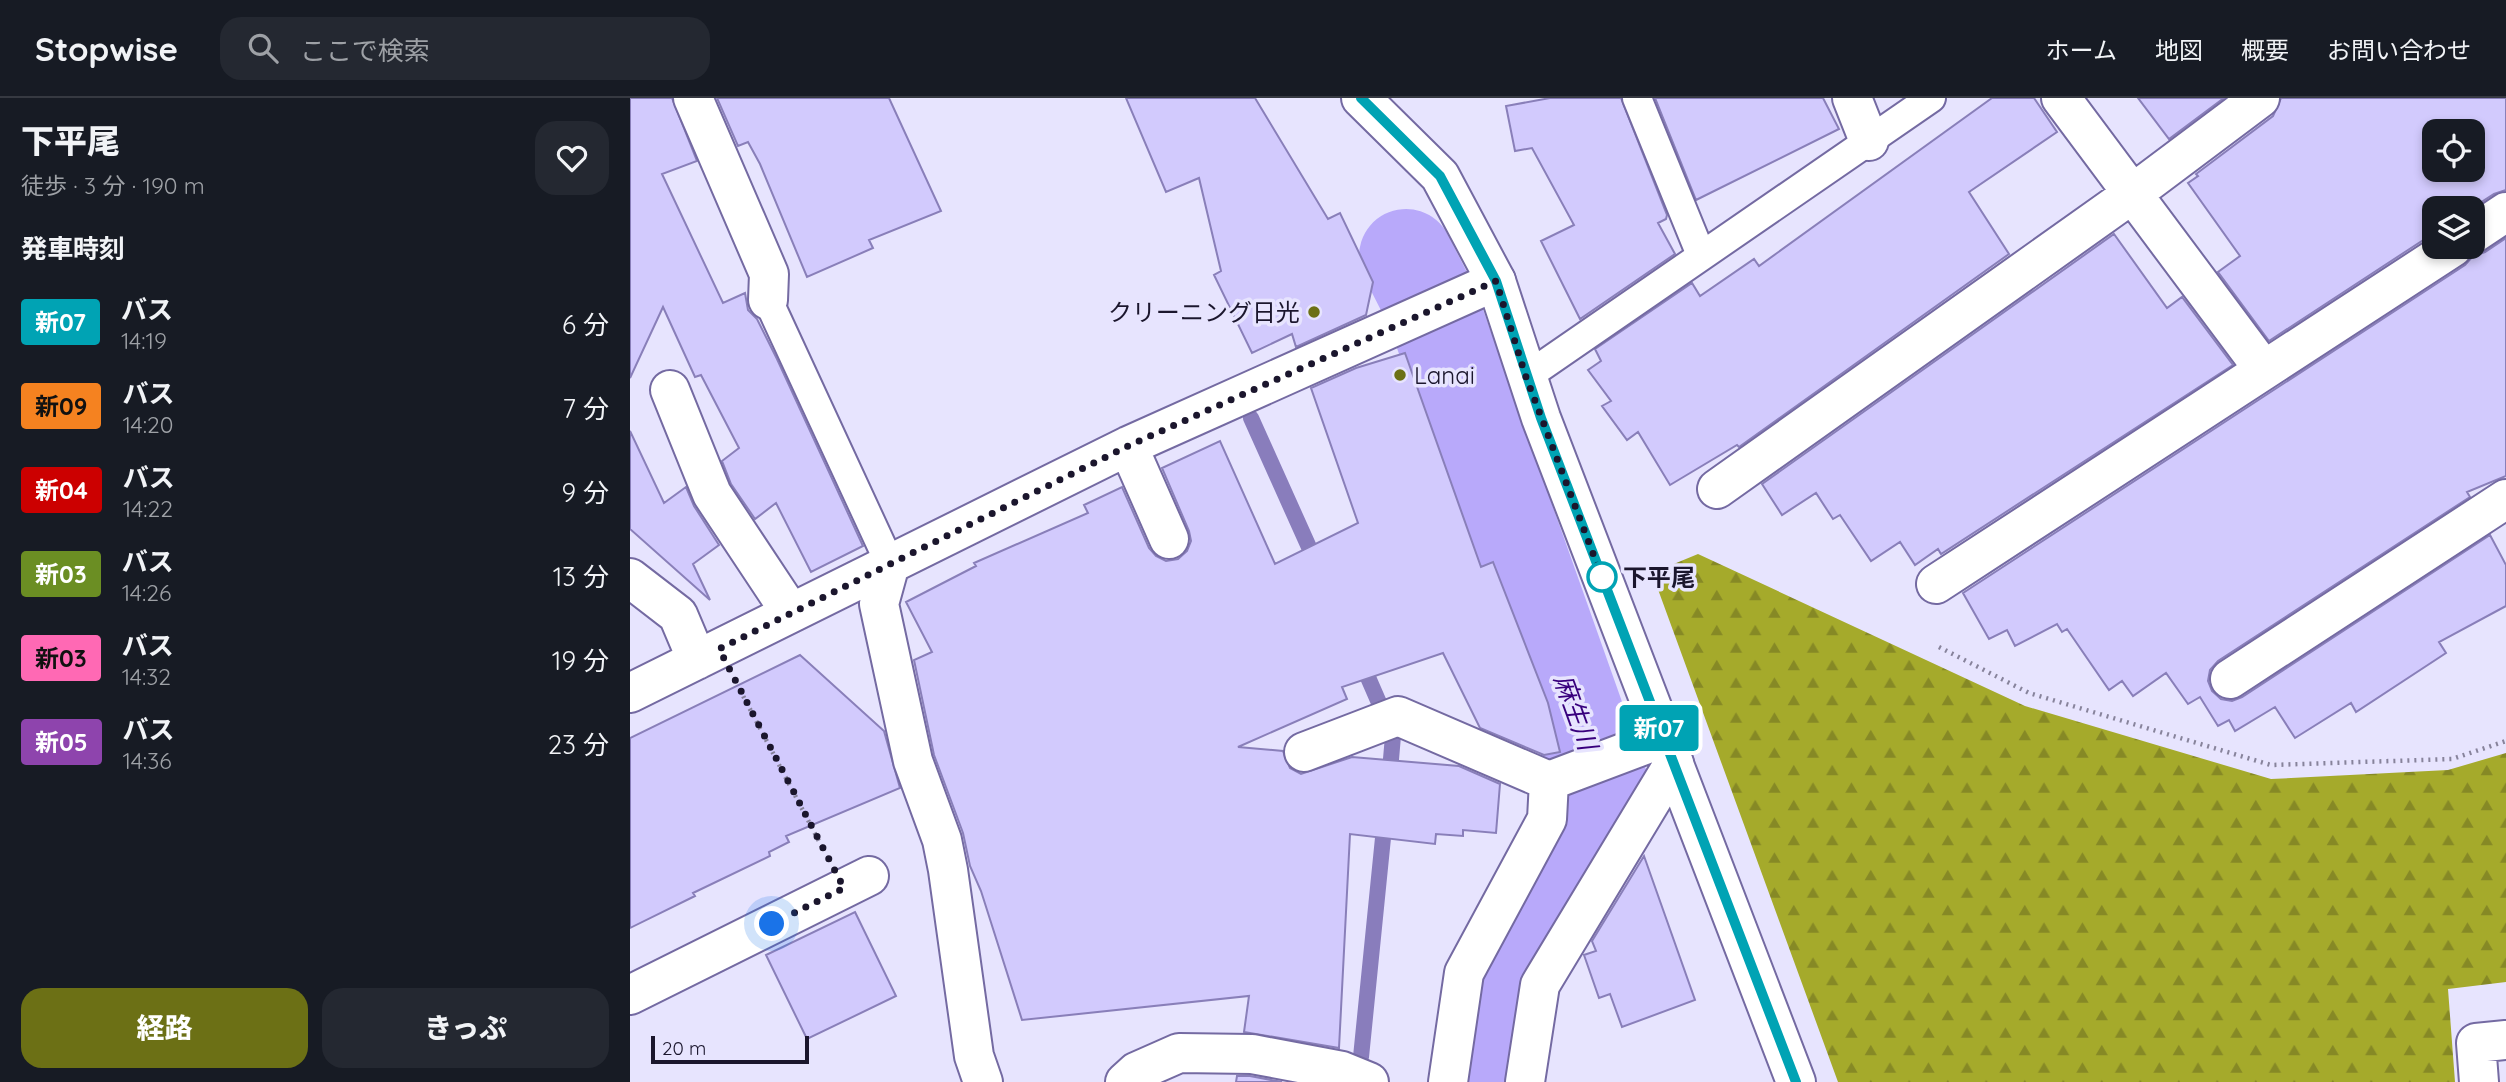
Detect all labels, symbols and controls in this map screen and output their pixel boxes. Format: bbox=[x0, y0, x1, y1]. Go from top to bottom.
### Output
search box bbox=[220, 17, 710, 80]
text: Stopwise bbox=[35, 28, 178, 69]
icon: search bbox=[244, 29, 282, 67]
text: ここで検索 bbox=[300, 34, 430, 67]
text: ホーム bbox=[2046, 35, 2117, 65]
text: 地図 bbox=[2155, 35, 2203, 65]
text: 概要 bbox=[2241, 35, 2289, 65]
text: お問い合わせ bbox=[2327, 35, 2471, 65]
map controls bbox=[2422, 119, 2485, 259]
button: locate bbox=[2422, 119, 2485, 182]
text: 下平尾 bbox=[21, 120, 120, 161]
button: heart bbox=[535, 121, 609, 195]
text: 徒歩 · 3 分 · 190 m bbox=[21, 171, 205, 200]
button: layers bbox=[2422, 196, 2485, 259]
text: 発車時刻 bbox=[21, 232, 125, 265]
text: バス bbox=[121, 293, 173, 326]
place label: クリーニング日光 bbox=[1108, 297, 1300, 327]
marker: クリーニング日光 bbox=[1306, 304, 1322, 320]
text: 新07 bbox=[35, 307, 86, 337]
text: 6 分 bbox=[562, 308, 609, 341]
text: 14:19 bbox=[121, 326, 167, 355]
place label: Lanai bbox=[1414, 360, 1475, 390]
marker: Lanai bbox=[1392, 367, 1408, 383]
text: バス bbox=[122, 377, 174, 410]
text: 新09 bbox=[35, 391, 87, 421]
text: 7 分 bbox=[563, 392, 609, 425]
text: 14:20 bbox=[122, 410, 173, 439]
text: バス bbox=[123, 461, 175, 494]
text: 新04 bbox=[35, 475, 88, 505]
text: 9 分 bbox=[561, 476, 609, 509]
text: 14:22 bbox=[123, 494, 173, 523]
text: バス bbox=[122, 545, 174, 578]
text: 新03 bbox=[35, 559, 87, 589]
text: 13 分 bbox=[553, 560, 609, 593]
marker: 下平尾 bbox=[1587, 562, 1617, 592]
place label: 下平尾 bbox=[1623, 562, 1695, 592]
text: 14:26 bbox=[122, 578, 171, 607]
text: バス bbox=[122, 629, 174, 662]
text: 新03 bbox=[35, 643, 87, 673]
text: 19 分 bbox=[552, 644, 609, 677]
text: 14:32 bbox=[122, 662, 171, 691]
water label: 麻生川 bbox=[1547, 670, 1606, 757]
line badge: 新07 bbox=[1619, 705, 1699, 751]
text: バス bbox=[123, 713, 175, 746]
text: 新07 bbox=[1634, 713, 1684, 743]
text: 新05 bbox=[35, 727, 88, 757]
text: 23 分 bbox=[548, 728, 609, 761]
text: 14:36 bbox=[123, 746, 172, 775]
your location bbox=[754, 906, 789, 941]
button: 経路 bbox=[21, 988, 308, 1068]
button: きっぷ bbox=[322, 988, 609, 1068]
scale bar bbox=[651, 1033, 808, 1065]
text: 20 m bbox=[662, 1036, 706, 1060]

